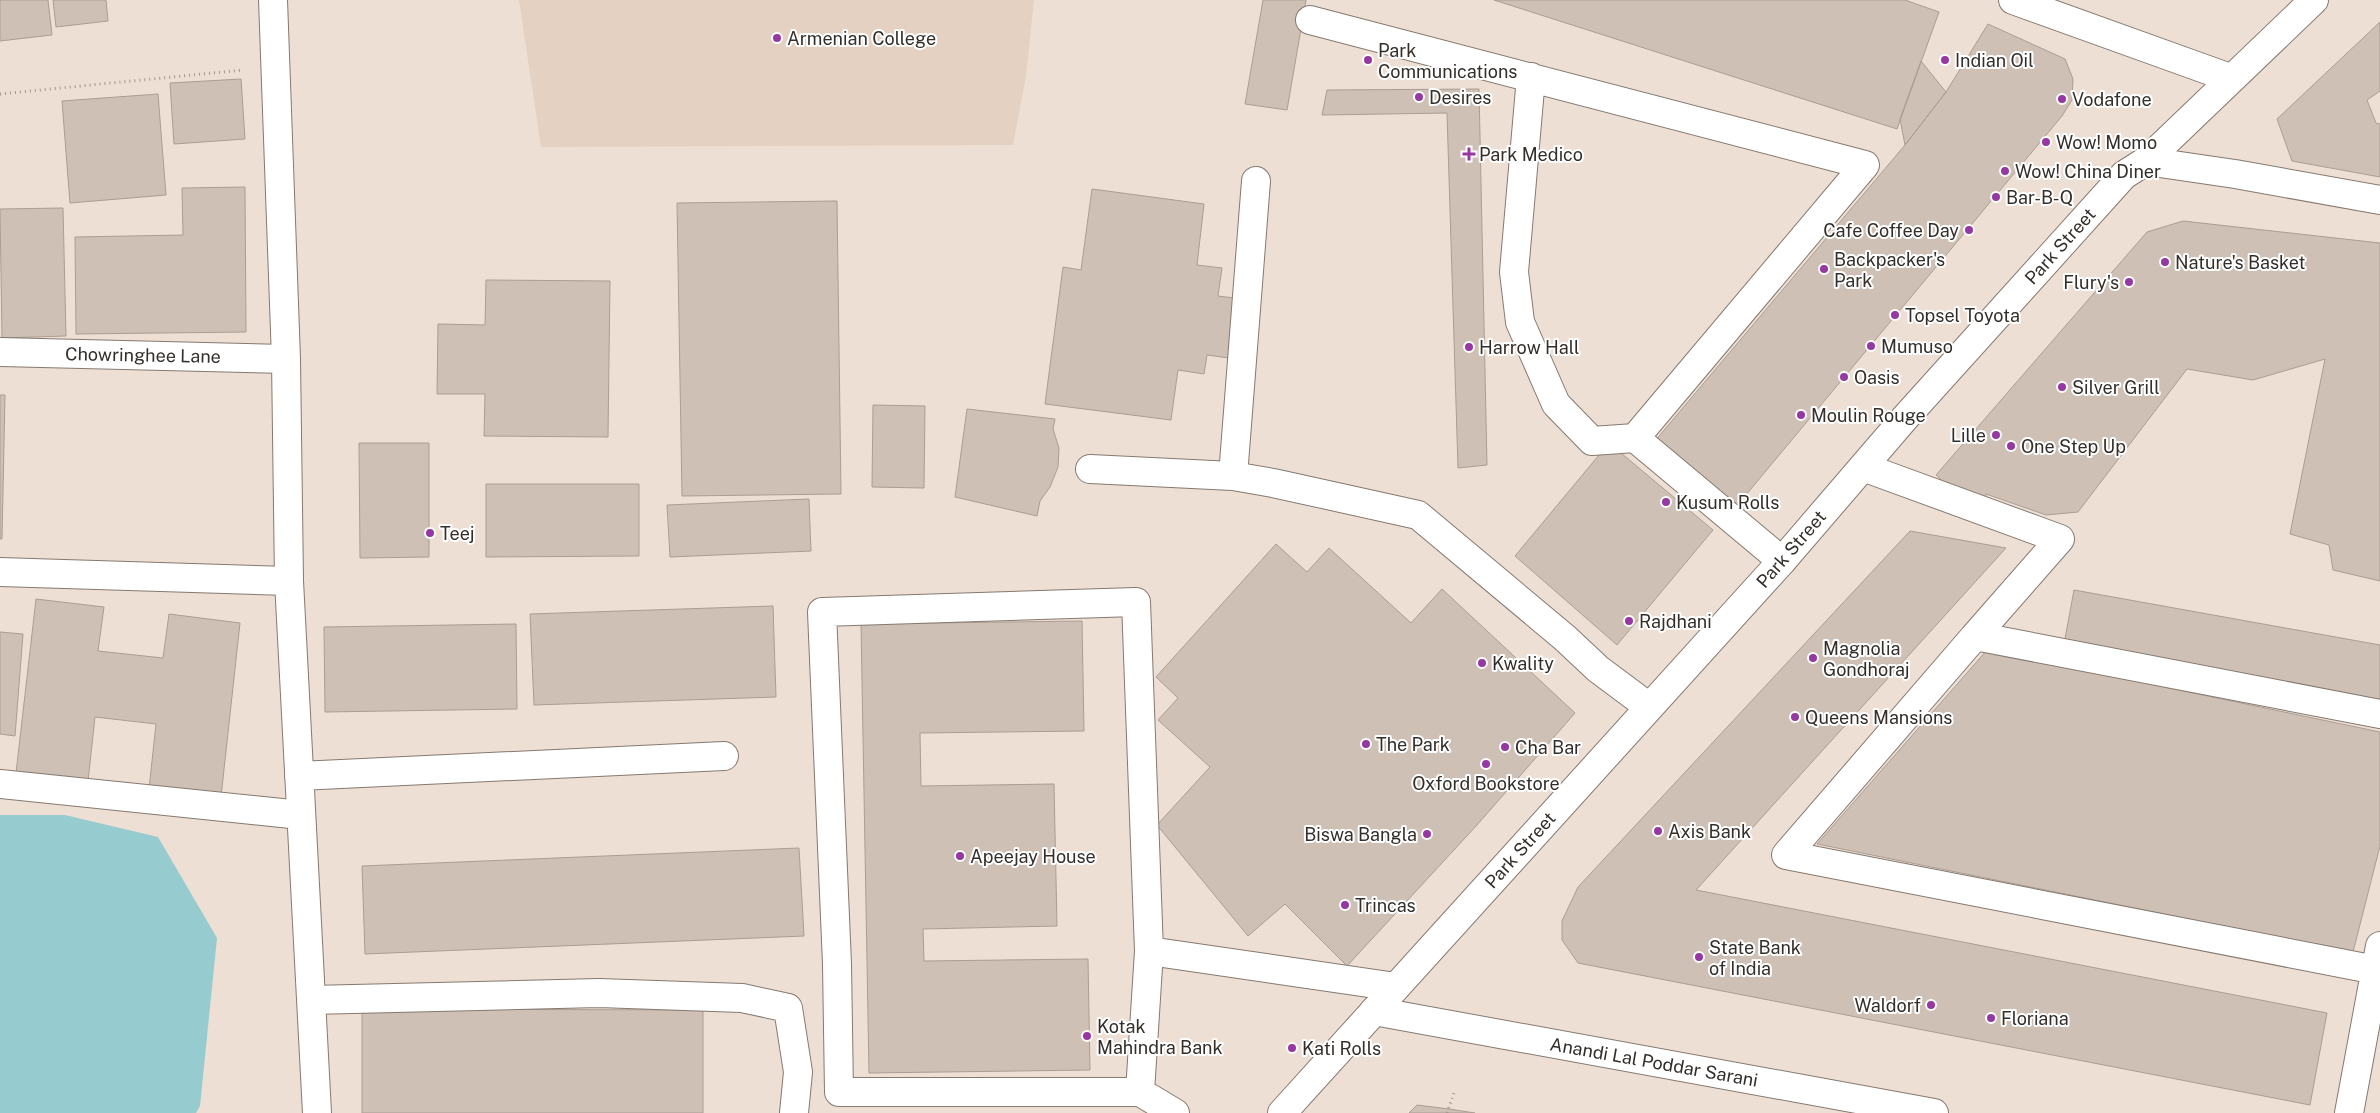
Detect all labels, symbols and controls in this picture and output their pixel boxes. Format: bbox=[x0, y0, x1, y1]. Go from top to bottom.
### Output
place label: Armenian College bbox=[787, 28, 936, 49]
marker: Armenian College bbox=[771, 32, 783, 44]
place label: Park Communications bbox=[1378, 40, 1517, 82]
place label: Indian Oil bbox=[1955, 50, 2034, 71]
marker: Park Communications bbox=[1362, 54, 1374, 66]
marker: Indian Oil bbox=[1939, 54, 1951, 66]
place label: Desires bbox=[1429, 87, 1491, 108]
place label: Vodafone bbox=[2072, 89, 2152, 110]
marker: Desires bbox=[1413, 91, 1425, 103]
marker: Vodafone bbox=[2056, 93, 2068, 105]
place label: Wow! Momo bbox=[2056, 132, 2157, 153]
marker: Wow! Momo bbox=[2040, 136, 2052, 148]
place label: Park Medico bbox=[1479, 144, 1583, 165]
marker: Park Medico bbox=[1463, 148, 1475, 160]
place label: Wow! China Diner bbox=[2015, 161, 2161, 182]
marker: Wow! China Diner bbox=[1999, 165, 2011, 177]
place label: Bar-B-Q bbox=[2006, 187, 2073, 208]
marker: Bar-B-Q bbox=[1990, 191, 2002, 203]
street label: Park Street bbox=[2020, 204, 2100, 288]
place label: Cafe Coffee Day bbox=[1823, 220, 1959, 241]
marker: Cafe Coffee Day bbox=[1963, 224, 1975, 236]
place label: Backpacker's Park bbox=[1834, 249, 1945, 291]
place label: Nature's Basket bbox=[2175, 252, 2305, 273]
marker: Nature's Basket bbox=[2159, 256, 2171, 268]
marker: Backpacker's Park bbox=[1818, 263, 1830, 275]
place label: Flury's bbox=[2063, 272, 2119, 293]
marker: Flury's bbox=[2123, 276, 2135, 288]
place label: Topsel Toyota bbox=[1905, 305, 2020, 326]
marker: Topsel Toyota bbox=[1889, 309, 1901, 321]
place label: Mumuso bbox=[1881, 336, 1953, 357]
place label: Harrow Hall bbox=[1479, 337, 1579, 358]
marker: Mumuso bbox=[1865, 340, 1877, 352]
marker: Harrow Hall bbox=[1463, 341, 1475, 353]
street label: Chowringhee Lane bbox=[65, 343, 221, 367]
place label: Oasis bbox=[1854, 367, 1900, 388]
marker: Oasis bbox=[1838, 371, 1850, 383]
place label: Silver Grill bbox=[2072, 377, 2160, 398]
marker: Silver Grill bbox=[2056, 381, 2068, 393]
place label: Moulin Rouge bbox=[1811, 405, 1926, 426]
marker: Moulin Rouge bbox=[1795, 409, 1807, 421]
place label: Lille bbox=[1951, 425, 1986, 446]
marker: Lille bbox=[1990, 429, 2002, 441]
place label: One Step Up bbox=[2021, 436, 2126, 457]
marker: One Step Up bbox=[2005, 440, 2017, 452]
place label: Kusum Rolls bbox=[1676, 492, 1779, 513]
marker: Kusum Rolls bbox=[1660, 496, 1672, 508]
street label: Park Street bbox=[1752, 506, 1830, 592]
place label: Teej bbox=[440, 523, 475, 544]
marker: Teej bbox=[424, 527, 436, 539]
place label: Rajdhani bbox=[1639, 611, 1712, 632]
marker: Rajdhani bbox=[1623, 615, 1635, 627]
place label: Magnolia Gondhoraj bbox=[1823, 638, 1910, 680]
marker: Magnolia Gondhoraj bbox=[1807, 652, 1819, 664]
place label: Kwality bbox=[1492, 653, 1554, 674]
marker: Kwality bbox=[1476, 657, 1488, 669]
place label: Queens Mansions bbox=[1805, 707, 1952, 728]
marker: Queens Mansions bbox=[1789, 711, 1801, 723]
place label: The Park bbox=[1376, 734, 1450, 755]
place label: Cha Bar bbox=[1515, 737, 1581, 758]
marker: The Park bbox=[1360, 738, 1372, 750]
marker: Cha Bar bbox=[1499, 741, 1511, 753]
marker: Oxford Bookstore bbox=[1480, 758, 1492, 770]
place label: Oxford Bookstore bbox=[1412, 773, 1560, 794]
street label: Park Street bbox=[1480, 808, 1560, 892]
place label: Axis Bank bbox=[1668, 821, 1751, 842]
place label: Biswa Bangla bbox=[1304, 824, 1417, 845]
marker: Axis Bank bbox=[1652, 825, 1664, 837]
marker: Biswa Bangla bbox=[1421, 828, 1433, 840]
place label: Apeejay House bbox=[970, 846, 1096, 867]
marker: Apeejay House bbox=[954, 850, 966, 862]
place label: Trincas bbox=[1355, 895, 1416, 916]
marker: Trincas bbox=[1339, 899, 1351, 911]
place label: State Bank of India bbox=[1709, 937, 1801, 979]
marker: State Bank of India bbox=[1693, 951, 1705, 963]
place label: Waldorf bbox=[1854, 995, 1921, 1016]
marker: Waldorf bbox=[1925, 999, 1937, 1011]
place label: Floriana bbox=[2001, 1008, 2069, 1029]
marker: Floriana bbox=[1985, 1012, 1997, 1024]
place label: Kotak Mahindra Bank bbox=[1097, 1016, 1223, 1058]
marker: Kotak Mahindra Bank bbox=[1081, 1030, 1093, 1042]
street label: Anandi Lal Poddar Sarani bbox=[1548, 1033, 1760, 1091]
place label: Kati Rolls bbox=[1302, 1038, 1381, 1059]
marker: Kati Rolls bbox=[1286, 1042, 1298, 1054]

